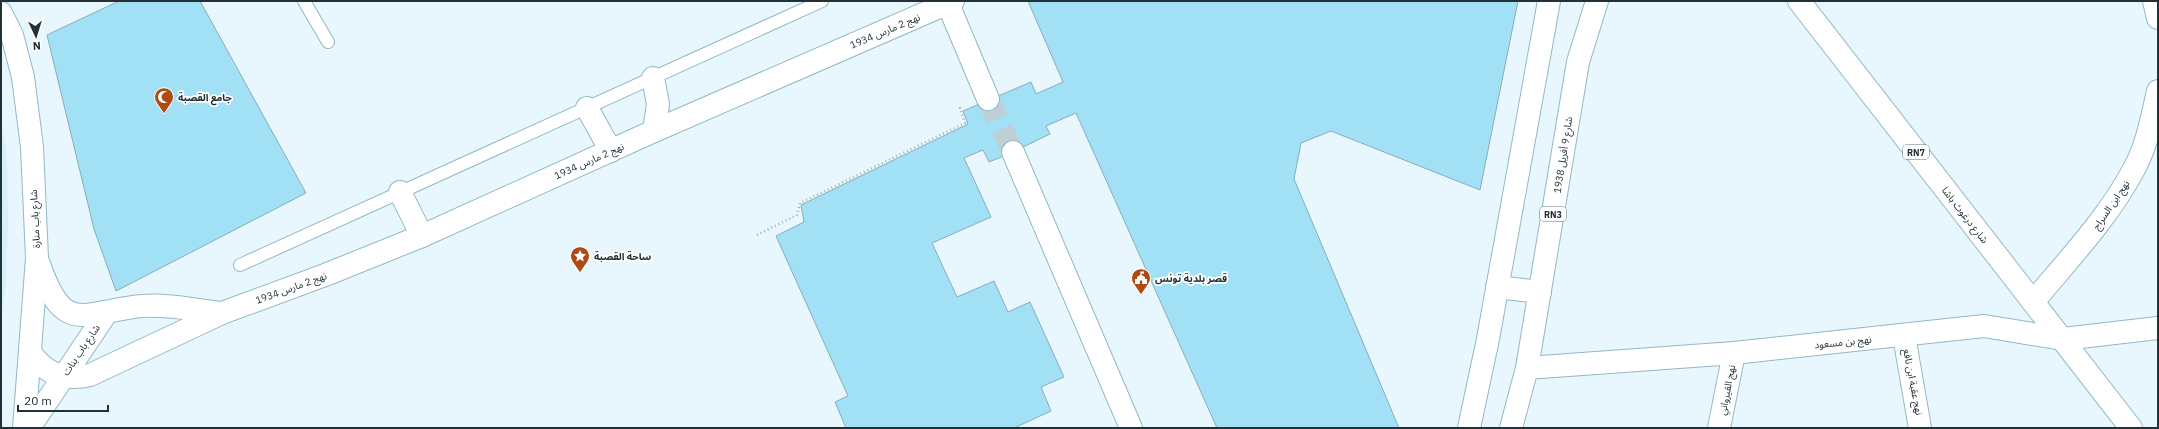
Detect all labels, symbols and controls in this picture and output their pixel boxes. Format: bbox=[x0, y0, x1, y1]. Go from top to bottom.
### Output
street label: نهج 2 مارس 1934 bbox=[848, 10, 923, 53]
north arrow bbox=[16, 16, 56, 56]
text: N bbox=[32, 39, 41, 53]
mosque icon: جامع القصبة bbox=[153, 86, 175, 114]
place label: جامع القصبة bbox=[178, 91, 232, 106]
street label: شارع 9 أفريل 1938 bbox=[1551, 116, 1576, 194]
street label: نهج 2 مارس 1934 bbox=[552, 140, 627, 183]
road number: RN7 bbox=[1903, 145, 1929, 159]
street label: نهج ابن السراج bbox=[2090, 177, 2133, 233]
street label: شارع درغوث باشا bbox=[1938, 184, 1991, 247]
street label: شارع باب منارة bbox=[27, 189, 44, 249]
road number: RN3 bbox=[1540, 207, 1566, 221]
place icon: ساحة القصبة bbox=[569, 245, 591, 273]
place label: ساحة القصبة bbox=[594, 250, 651, 263]
public building icon: قصر بلدية تونس bbox=[1130, 267, 1152, 295]
street label: نهج 2 مارس 1934 bbox=[254, 269, 329, 308]
place label: قصر بلدية تونس bbox=[1155, 272, 1227, 285]
street label: شارع باب بنات bbox=[59, 322, 104, 379]
street label: نهج بن مسعود bbox=[1814, 333, 1873, 352]
street label: نهج عقبة ابن نافع bbox=[1899, 348, 1926, 417]
street label: نهج القيرواني bbox=[1716, 363, 1740, 417]
scale bar bbox=[18, 387, 108, 413]
text: 20 m bbox=[24, 393, 52, 408]

